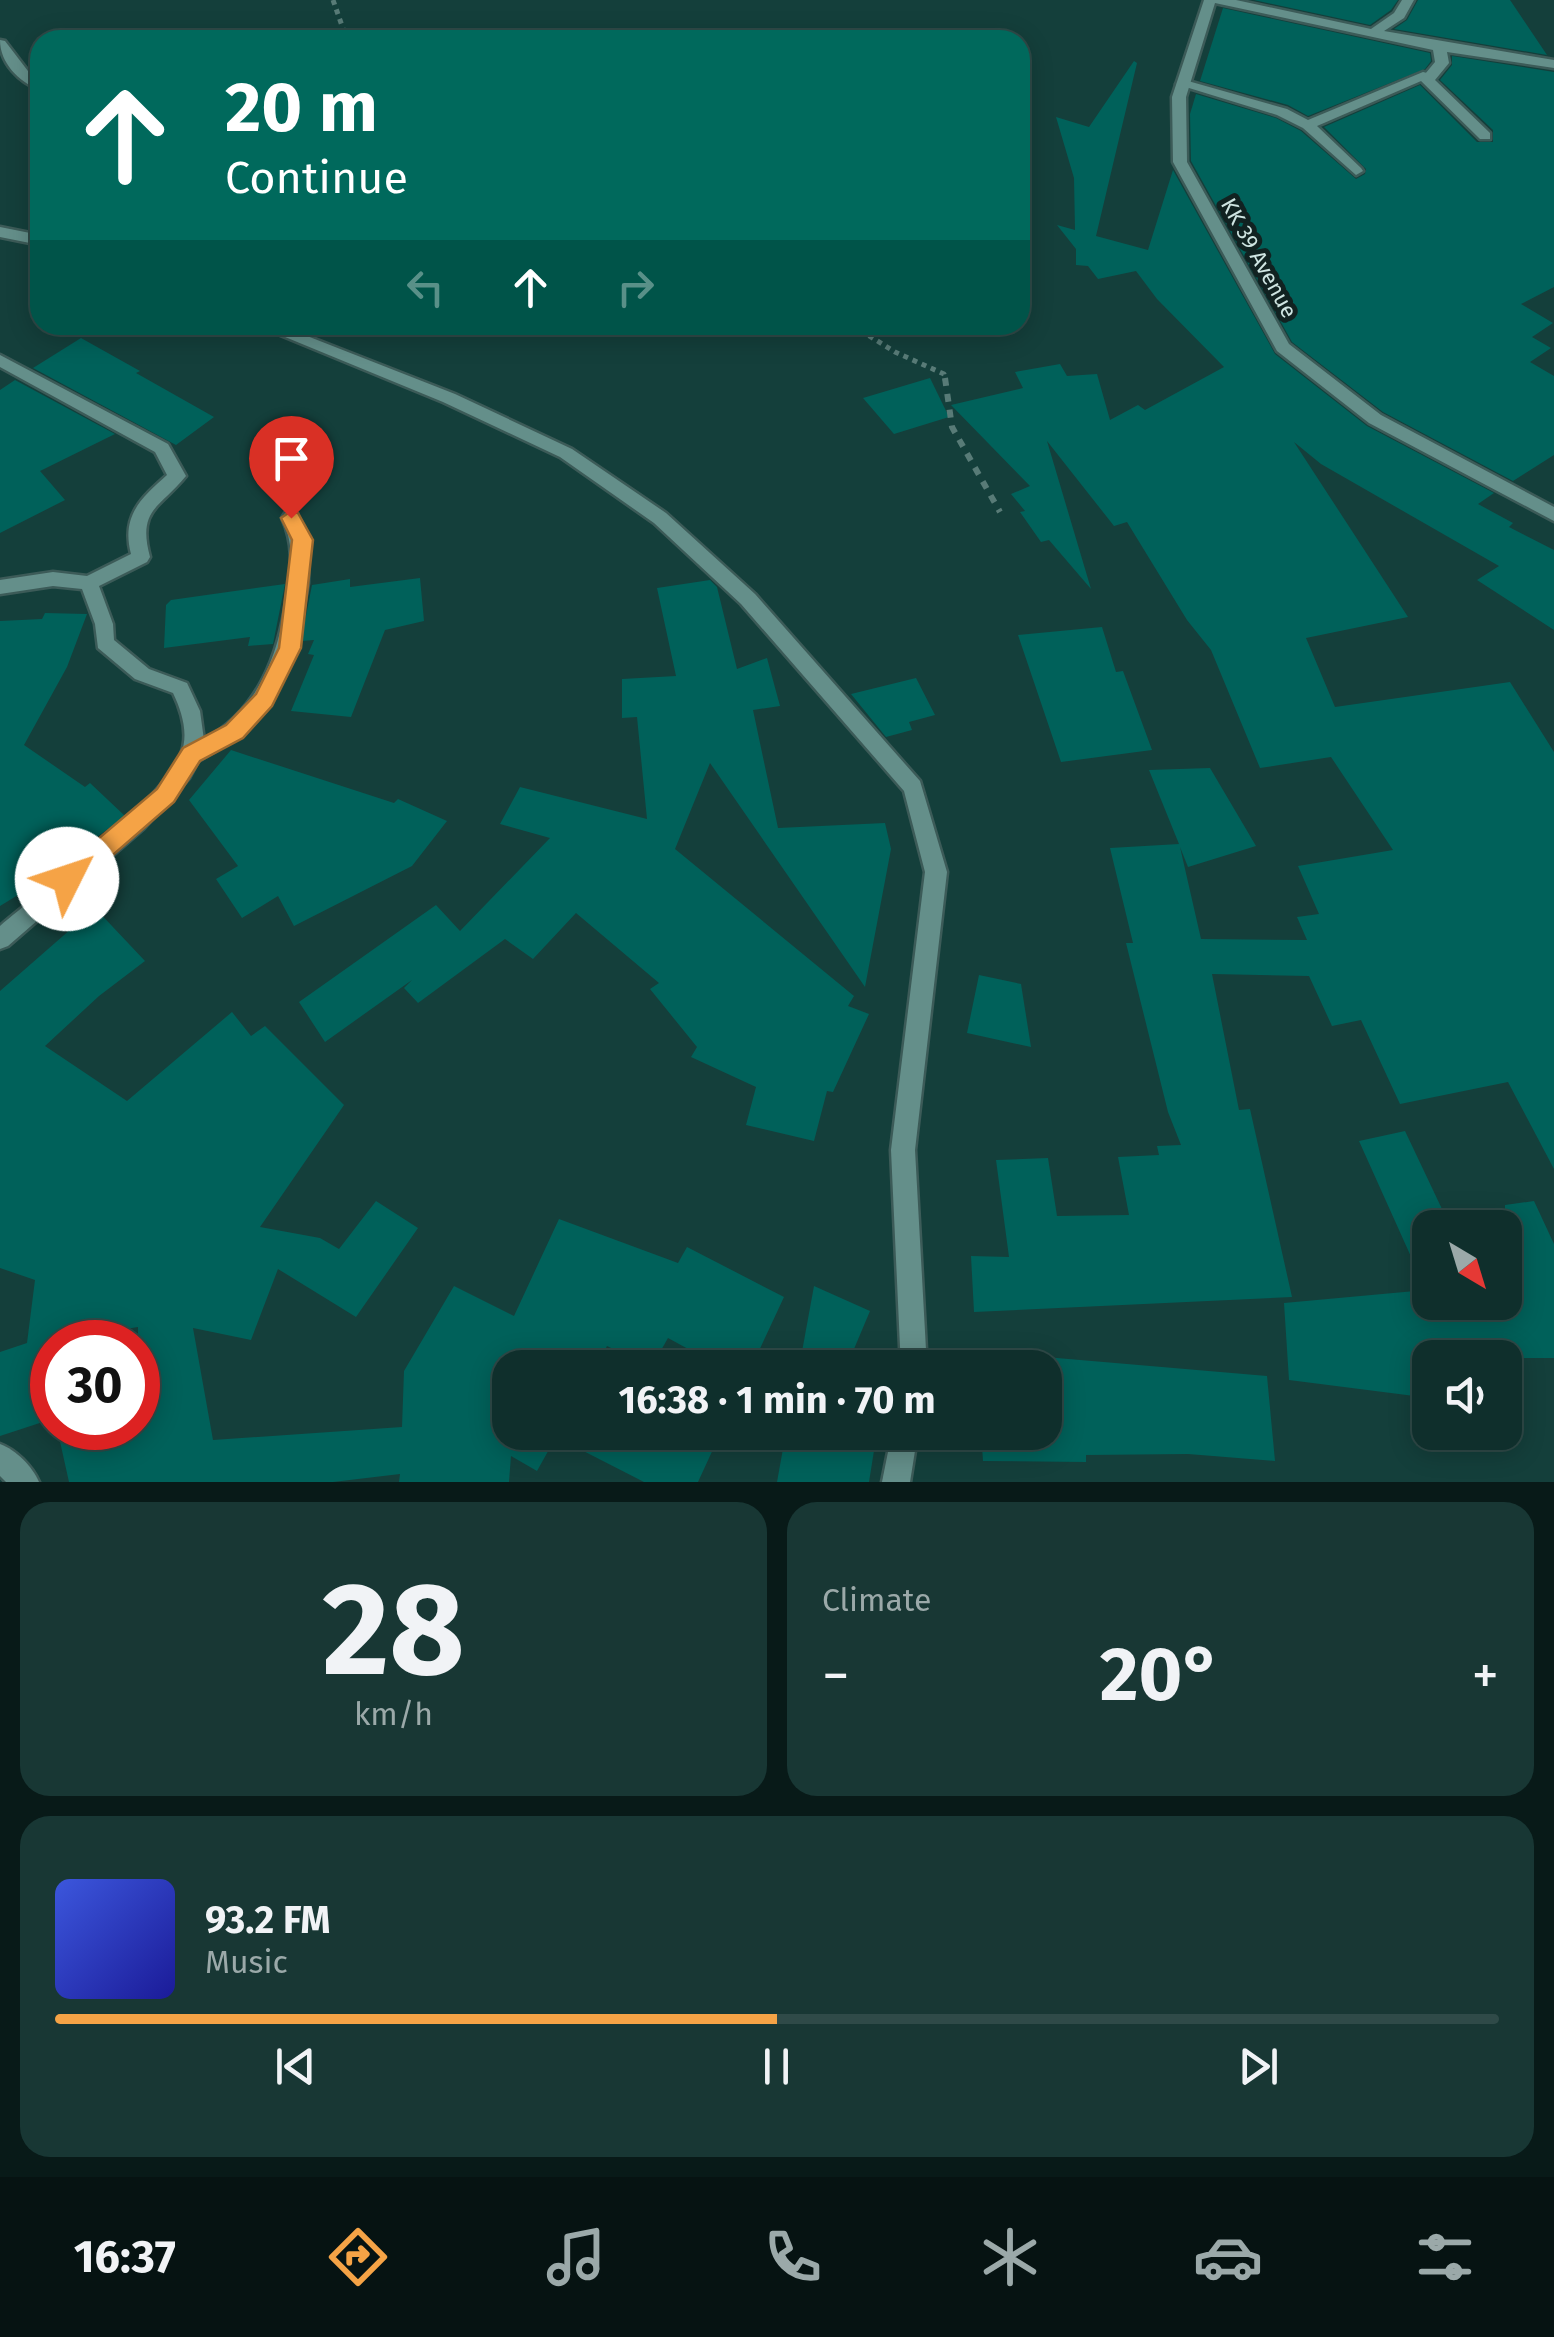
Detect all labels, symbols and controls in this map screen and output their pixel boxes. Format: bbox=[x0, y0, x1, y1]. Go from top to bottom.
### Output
text: 20 m bbox=[225, 66, 378, 150]
icon: ahead bbox=[60, 70, 190, 200]
text: Continue bbox=[225, 151, 408, 205]
street label: KK 39 Avenue bbox=[1215, 193, 1303, 323]
icon: left bbox=[398, 260, 453, 315]
icon: ahead bbox=[503, 260, 558, 315]
icon: right bbox=[608, 260, 663, 315]
pin bbox=[249, 416, 334, 519]
icon: arrive bbox=[264, 431, 319, 486]
position arrow bbox=[15, 827, 119, 931]
north arrow bbox=[1412, 1210, 1522, 1320]
map controls bbox=[1412, 1210, 1522, 1450]
speed limit sign: 30 bbox=[30, 1320, 160, 1450]
button: sound bbox=[1412, 1340, 1522, 1450]
text: 16:38 · 1 min · 70 m bbox=[619, 1377, 936, 1423]
text: 28 bbox=[322, 1552, 465, 1708]
text: Climate bbox=[822, 1581, 931, 1619]
text: 20° bbox=[1100, 1630, 1221, 1720]
text: − bbox=[822, 1643, 850, 1709]
text: + bbox=[1472, 1643, 1499, 1709]
text: km/h bbox=[354, 1695, 433, 1733]
text: 93.2 FM bbox=[205, 1897, 330, 1943]
text: Music bbox=[205, 1943, 288, 1981]
icon: previous bbox=[268, 2039, 323, 2094]
icon: pause bbox=[749, 2039, 804, 2094]
icon: next bbox=[1231, 2039, 1286, 2094]
icon: directions bbox=[323, 2222, 393, 2292]
icon: music bbox=[541, 2222, 611, 2292]
icon: phone bbox=[758, 2222, 828, 2292]
icon: climate bbox=[975, 2222, 1045, 2292]
icon: car bbox=[1193, 2222, 1263, 2292]
icon: filters bbox=[1410, 2222, 1480, 2292]
text: 16:37 bbox=[74, 2230, 176, 2284]

